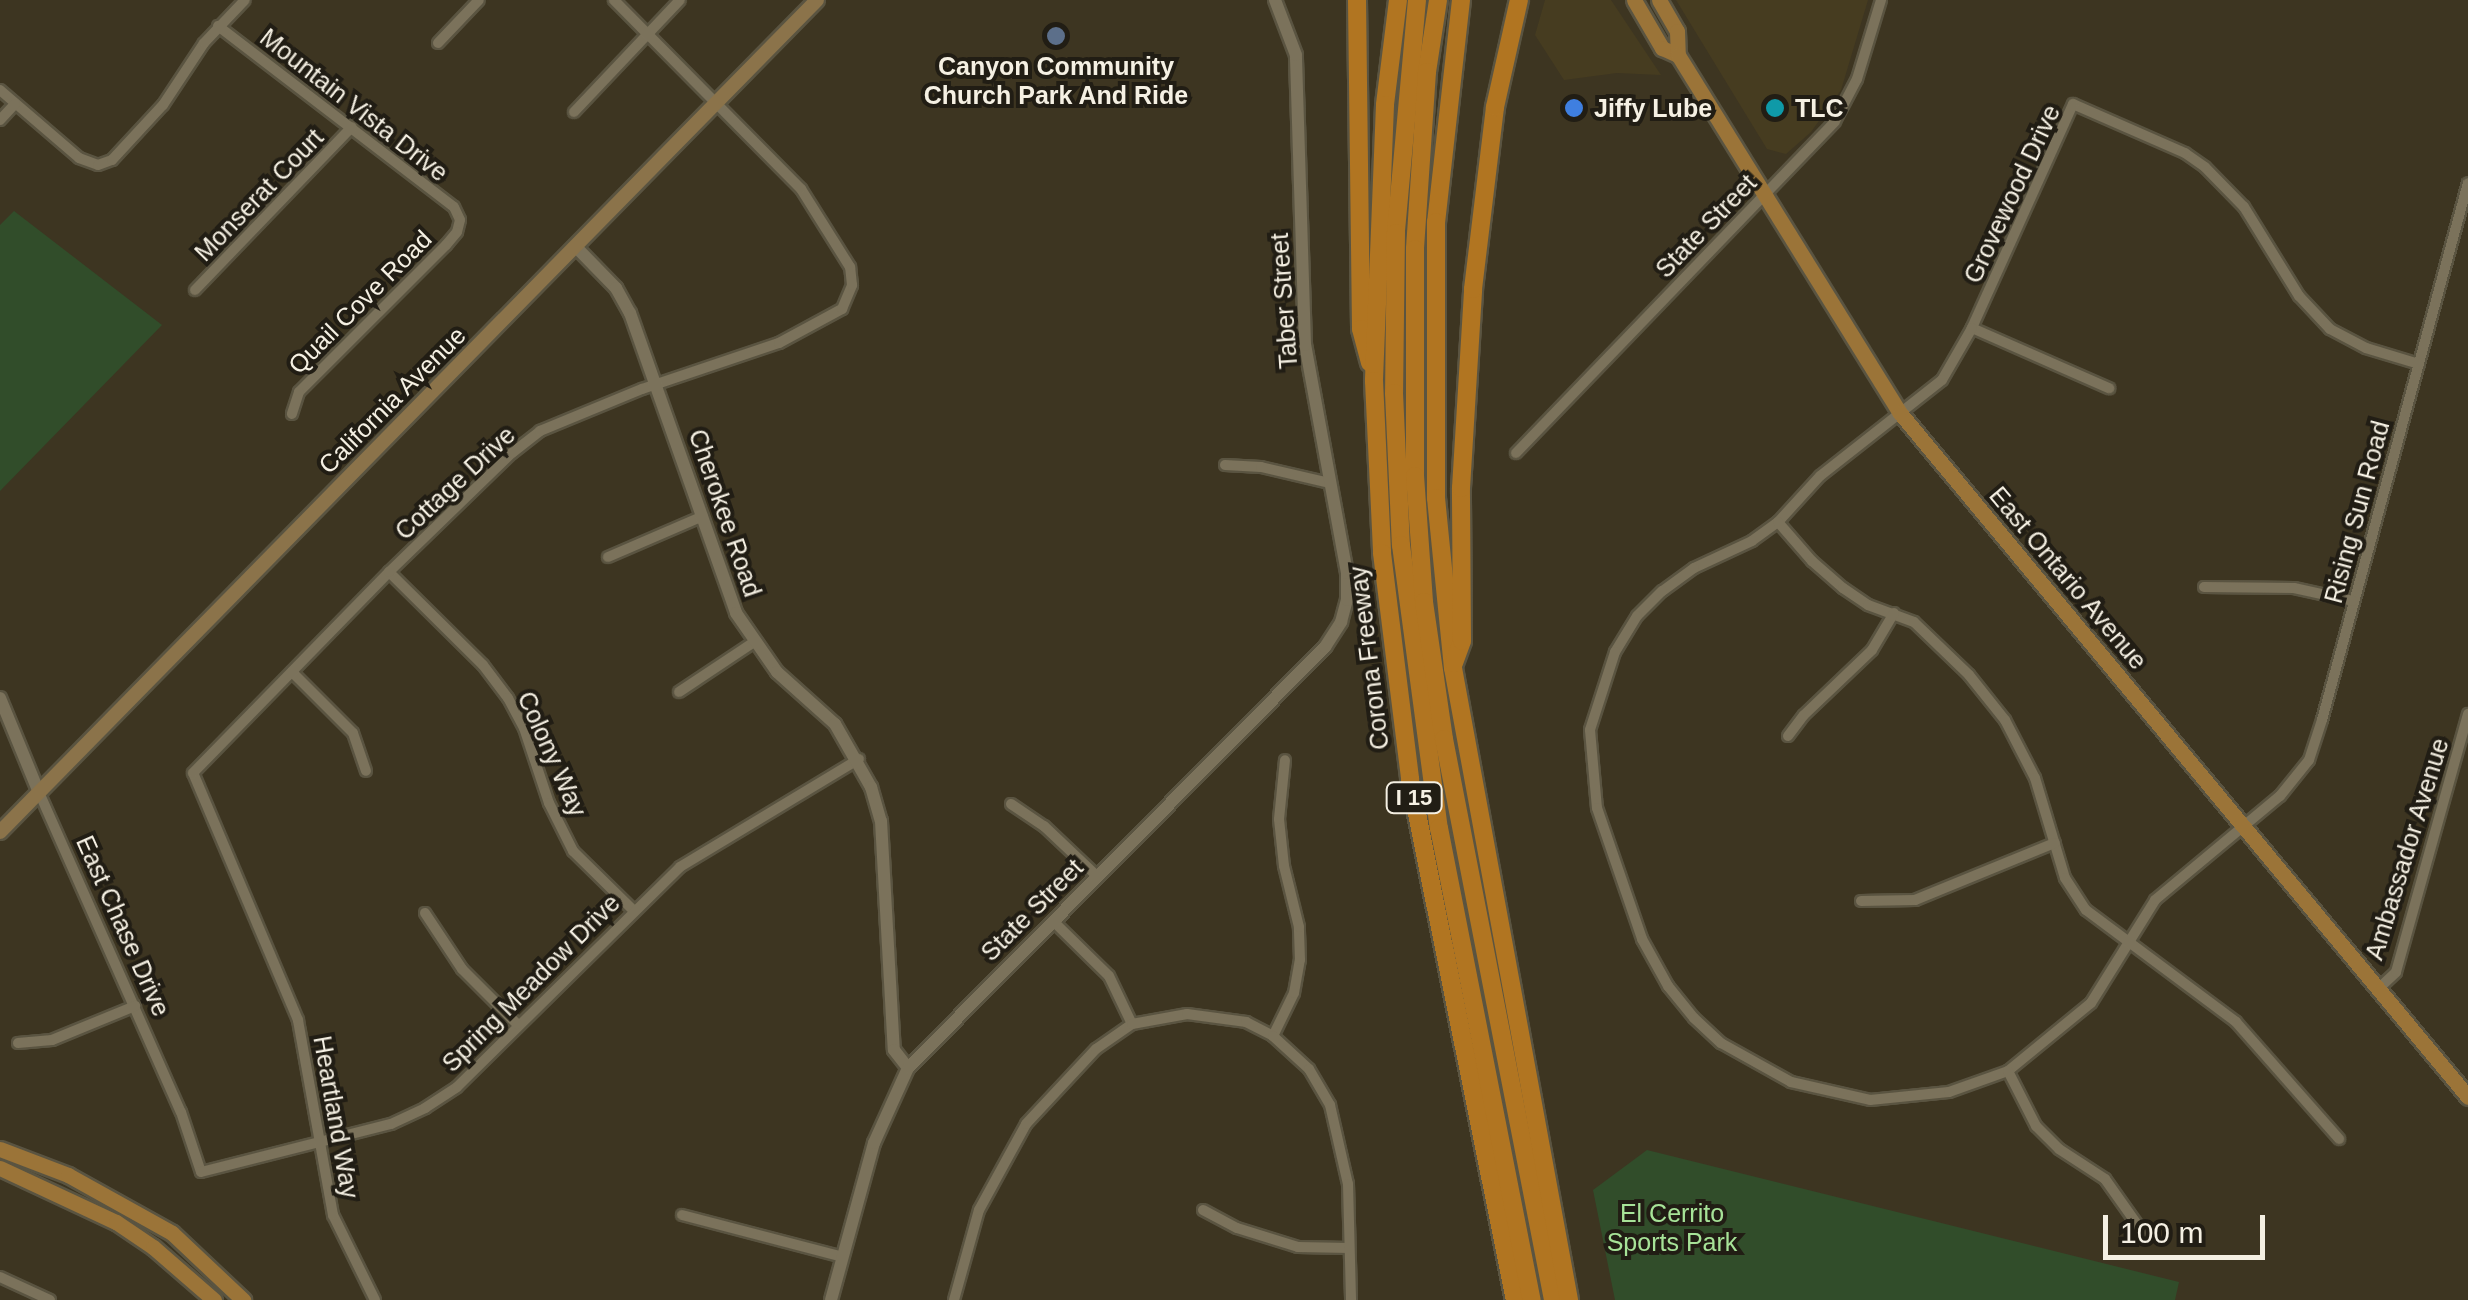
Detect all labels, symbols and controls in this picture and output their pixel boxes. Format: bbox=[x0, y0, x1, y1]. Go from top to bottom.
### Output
street label: Mountain Vista Drive bbox=[254, 22, 454, 188]
marker: Canyon Community Church Park And Ride bbox=[1045, 25, 1067, 47]
place label: Canyon Community Church Park And Ride bbox=[923, 52, 1189, 111]
place label: Jiffy Lube bbox=[1594, 93, 1712, 123]
place label: TLC bbox=[1795, 93, 1844, 123]
marker: Jiffy Lube bbox=[1563, 97, 1585, 119]
marker: TLC bbox=[1764, 97, 1786, 119]
street label: Grovewood Drive bbox=[1958, 100, 2066, 288]
street label: Monserat Court bbox=[188, 123, 330, 267]
street label: State Street bbox=[1649, 168, 1763, 284]
street label: Quail Cove Road bbox=[282, 224, 438, 380]
street label: Taber Street bbox=[1264, 232, 1304, 370]
street label: California Avenue bbox=[312, 320, 472, 480]
street label: Rising Sun Road bbox=[2318, 418, 2396, 606]
street label: Cottage Drive bbox=[389, 420, 521, 546]
street label: Cherokee Road bbox=[682, 425, 768, 601]
street label: East Ontario Avenue bbox=[1983, 480, 2153, 676]
street label: Corona Freeway bbox=[1343, 564, 1395, 752]
street label: Colony Way bbox=[511, 687, 593, 821]
street label: Ambassador Avenue bbox=[2359, 734, 2455, 964]
road number: I 15 bbox=[1384, 781, 1444, 815]
street label: East Chase Drive bbox=[70, 831, 176, 1021]
street label: State Street bbox=[975, 853, 1089, 967]
street label: Spring Meadow Drive bbox=[436, 888, 626, 1078]
street label: Heartland Way bbox=[307, 1033, 365, 1201]
scale bar bbox=[2108, 1195, 2270, 1257]
park label: El Cerrito Sports Park bbox=[1607, 1199, 1737, 1258]
text: 100 m bbox=[2120, 1216, 2203, 1249]

